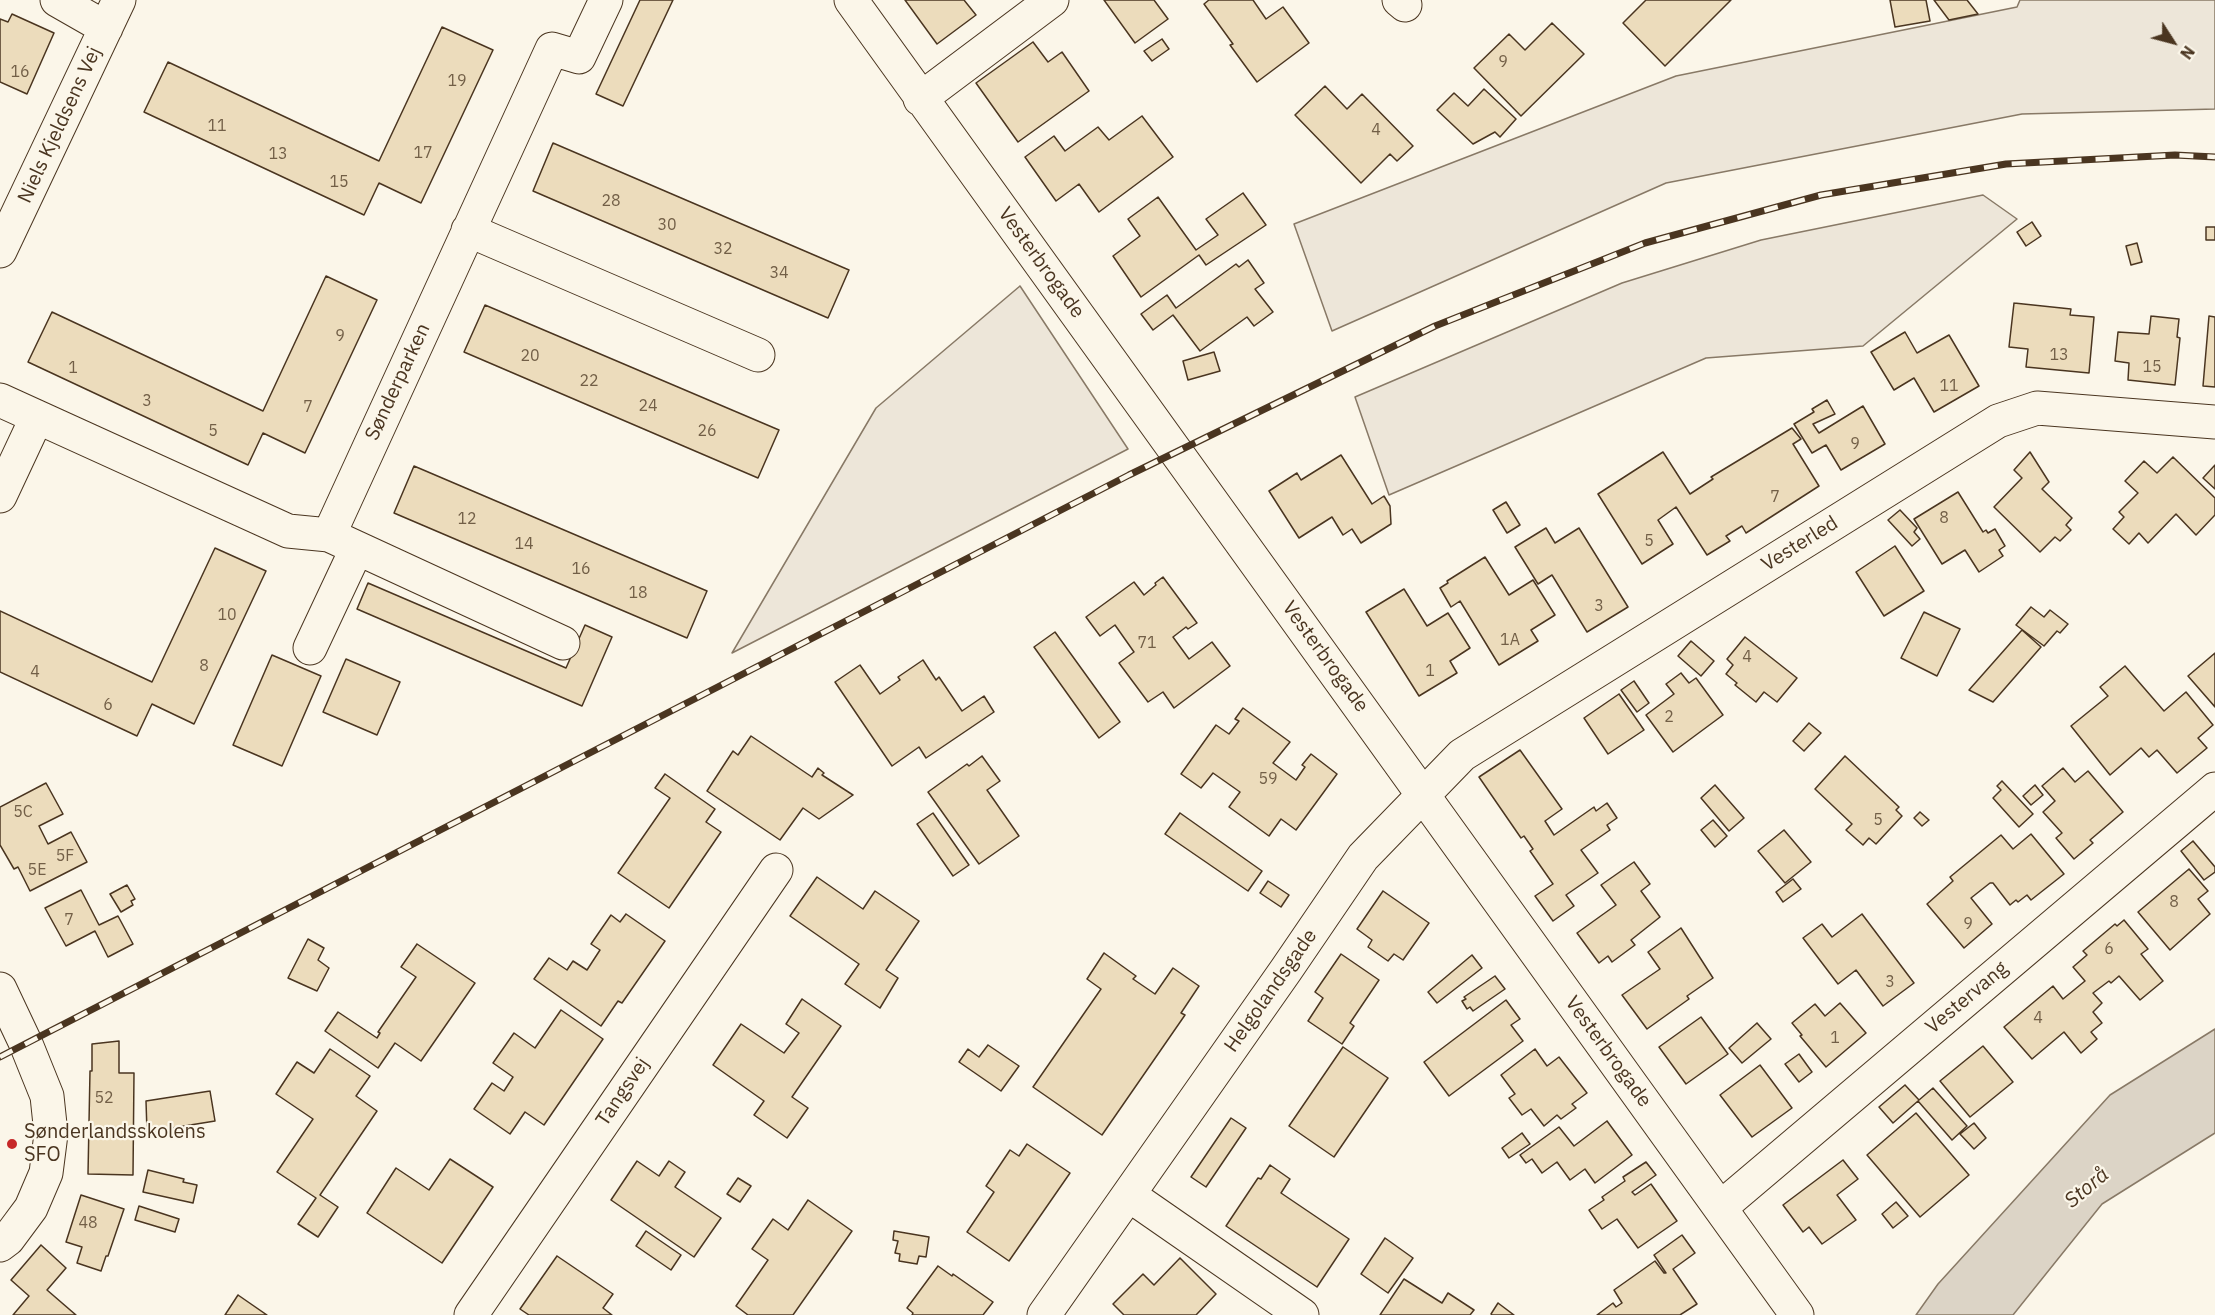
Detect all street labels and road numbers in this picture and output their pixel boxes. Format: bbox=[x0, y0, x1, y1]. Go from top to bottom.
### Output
street label: Niels Kjeldsens Vej bbox=[13, 43, 107, 207]
street label: Vesterbrogade bbox=[993, 203, 1089, 323]
street label: Sønderparken bbox=[360, 320, 436, 444]
street label: Vesterled bbox=[1757, 511, 1843, 577]
street label: Vesterbrogade bbox=[1277, 597, 1373, 717]
street label: Helgolandsgade bbox=[1220, 925, 1322, 1057]
street label: Vestervang bbox=[1921, 957, 2013, 1039]
street label: Vesterbrogade bbox=[1560, 992, 1656, 1112]
street label: Tangsvej bbox=[591, 1053, 655, 1131]

